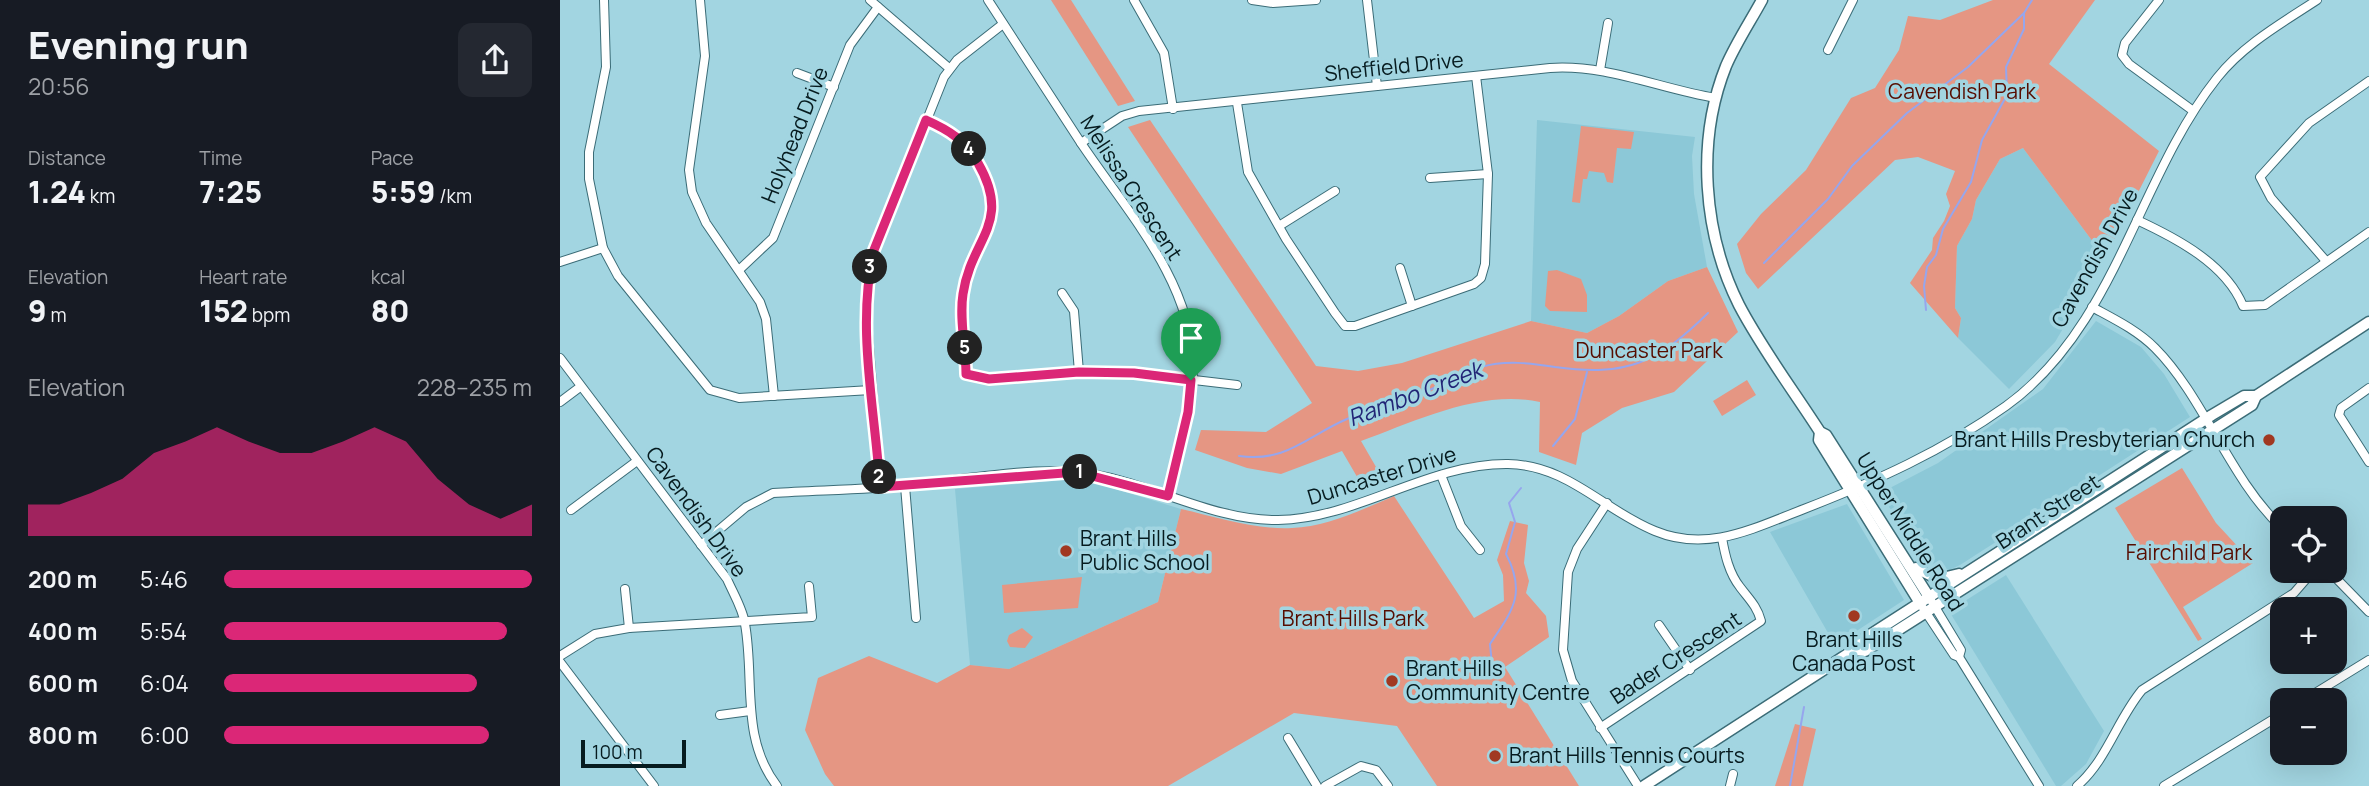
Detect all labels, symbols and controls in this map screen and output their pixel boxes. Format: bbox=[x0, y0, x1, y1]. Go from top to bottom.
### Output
text: Evening run bbox=[28, 18, 249, 70]
button: share bbox=[458, 23, 532, 97]
street label: Sheffield Drive bbox=[1323, 45, 1465, 87]
street label: Holyhead Drive bbox=[754, 62, 834, 207]
text: 20:56 bbox=[28, 70, 90, 102]
park label: Cavendish Park bbox=[1888, 77, 2036, 105]
street label: Melissa Crescent bbox=[1074, 110, 1189, 265]
pin: 4 bbox=[952, 132, 986, 166]
text: 4 bbox=[963, 135, 974, 161]
text: Distance bbox=[28, 145, 106, 171]
text: Time bbox=[199, 145, 242, 171]
text: Pace bbox=[371, 145, 414, 171]
text: 1.24 bbox=[28, 171, 86, 212]
text: 7:25 bbox=[199, 171, 262, 212]
text: 5:59 bbox=[371, 171, 435, 212]
text: km bbox=[86, 183, 115, 209]
text: /km bbox=[435, 183, 472, 209]
street label: Cavendish Drive bbox=[2044, 183, 2144, 332]
pin: 3 bbox=[852, 250, 888, 284]
text: 3 bbox=[864, 253, 875, 279]
text: Elevation bbox=[28, 264, 108, 290]
text: Heart rate bbox=[199, 264, 287, 290]
text: kcal bbox=[371, 264, 405, 290]
text: 9 bbox=[28, 290, 47, 331]
text: 152 bbox=[199, 290, 248, 331]
text: 80 bbox=[371, 290, 410, 331]
text: m bbox=[47, 302, 67, 328]
text: bpm bbox=[248, 302, 290, 328]
pin bbox=[1161, 308, 1221, 380]
icon: arrive bbox=[1172, 319, 1210, 357]
pin: 5 bbox=[948, 330, 982, 366]
text: 5 bbox=[959, 334, 970, 360]
park label: Duncaster Park bbox=[1575, 336, 1723, 364]
water label: Rambo Creek bbox=[1343, 352, 1490, 433]
text: Elevation bbox=[28, 371, 125, 403]
text: 228–235 m bbox=[417, 371, 532, 403]
place label: Brant Hills Presbyterian Church bbox=[1954, 425, 2255, 453]
marker: Brant Hills Presbyterian Church bbox=[2261, 432, 2277, 448]
street label: Duncaster Drive bbox=[1304, 439, 1460, 511]
street label: Cavendish Drive bbox=[640, 440, 754, 582]
street label: Upper Middle Road bbox=[1851, 447, 1971, 616]
pin: 1 bbox=[1063, 454, 1098, 490]
text: 1 bbox=[1075, 458, 1084, 484]
pin: 2 bbox=[862, 460, 896, 494]
text: 2 bbox=[873, 463, 884, 489]
street label: Brant Street bbox=[1990, 467, 2105, 555]
map controls bbox=[2270, 506, 2347, 765]
button: locate bbox=[2270, 506, 2347, 583]
place label: Brant Hills Public School bbox=[1080, 524, 1210, 576]
park label: Fairchild Park bbox=[2126, 538, 2253, 566]
marker: Brant Hills Public School bbox=[1058, 543, 1074, 559]
text: 200 m bbox=[28, 563, 97, 595]
text: 5:46 bbox=[140, 563, 188, 595]
button: + bbox=[2270, 597, 2347, 674]
park label: Brant Hills Park bbox=[1282, 604, 1425, 632]
street label: Bader Crescent bbox=[1605, 604, 1746, 710]
marker: Brant Hills Canada Post bbox=[1846, 608, 1862, 624]
text: 400 m bbox=[28, 615, 98, 647]
text: 5:54 bbox=[140, 615, 187, 647]
place label: Brant Hills Canada Post bbox=[1792, 625, 1916, 677]
place label: Brant Hills Community Centre bbox=[1406, 654, 1590, 706]
text: 600 m bbox=[28, 667, 98, 699]
text: 6:04 bbox=[140, 667, 189, 699]
marker: Brant Hills Community Centre bbox=[1384, 673, 1400, 689]
button: − bbox=[2270, 688, 2347, 765]
text: 800 m bbox=[28, 719, 98, 751]
text: 6:00 bbox=[140, 719, 189, 751]
scale bar bbox=[581, 737, 686, 769]
text: 100 m bbox=[592, 739, 643, 765]
place label: Brant Hills Tennis Courts bbox=[1509, 741, 1745, 769]
marker: Brant Hills Tennis Courts bbox=[1487, 748, 1503, 764]

